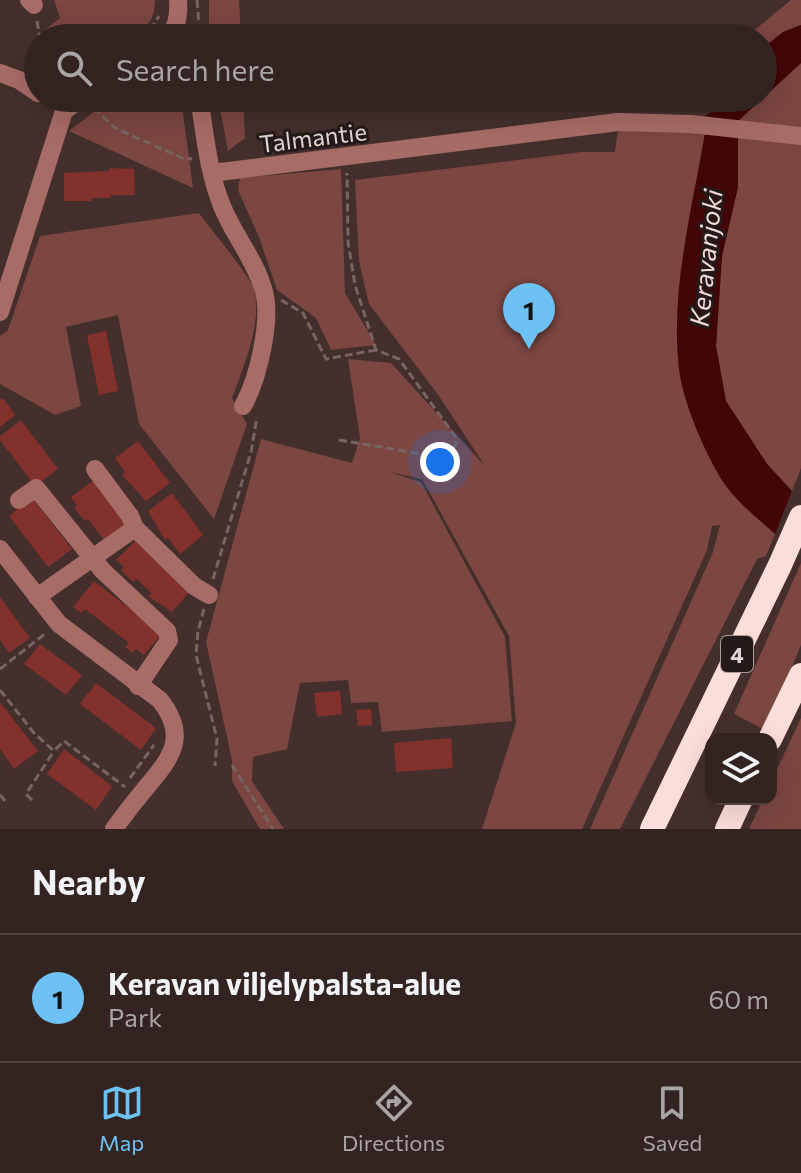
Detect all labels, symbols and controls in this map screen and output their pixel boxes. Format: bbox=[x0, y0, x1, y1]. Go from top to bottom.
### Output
search box bbox=[24, 24, 777, 112]
icon: search bbox=[52, 46, 96, 90]
text: Search here bbox=[116, 50, 275, 87]
street label: Talmantie bbox=[258, 116, 368, 158]
water label: Keravanjoki bbox=[682, 187, 728, 328]
pin: 1 bbox=[503, 283, 555, 349]
your location bbox=[420, 442, 460, 482]
road number: 4 bbox=[721, 636, 753, 672]
map controls bbox=[705, 733, 777, 805]
button: layers bbox=[705, 733, 777, 805]
text: Nearby bbox=[32, 860, 146, 902]
text: Keravan viljelypalsta-alue bbox=[108, 964, 461, 1001]
text: 1 bbox=[52, 983, 64, 1014]
text: 60 m bbox=[709, 983, 769, 1014]
text: Park bbox=[108, 1001, 162, 1032]
tab: Map bbox=[99, 1081, 144, 1156]
tab: Directions bbox=[342, 1081, 445, 1156]
tab: Saved bbox=[643, 1081, 702, 1156]

